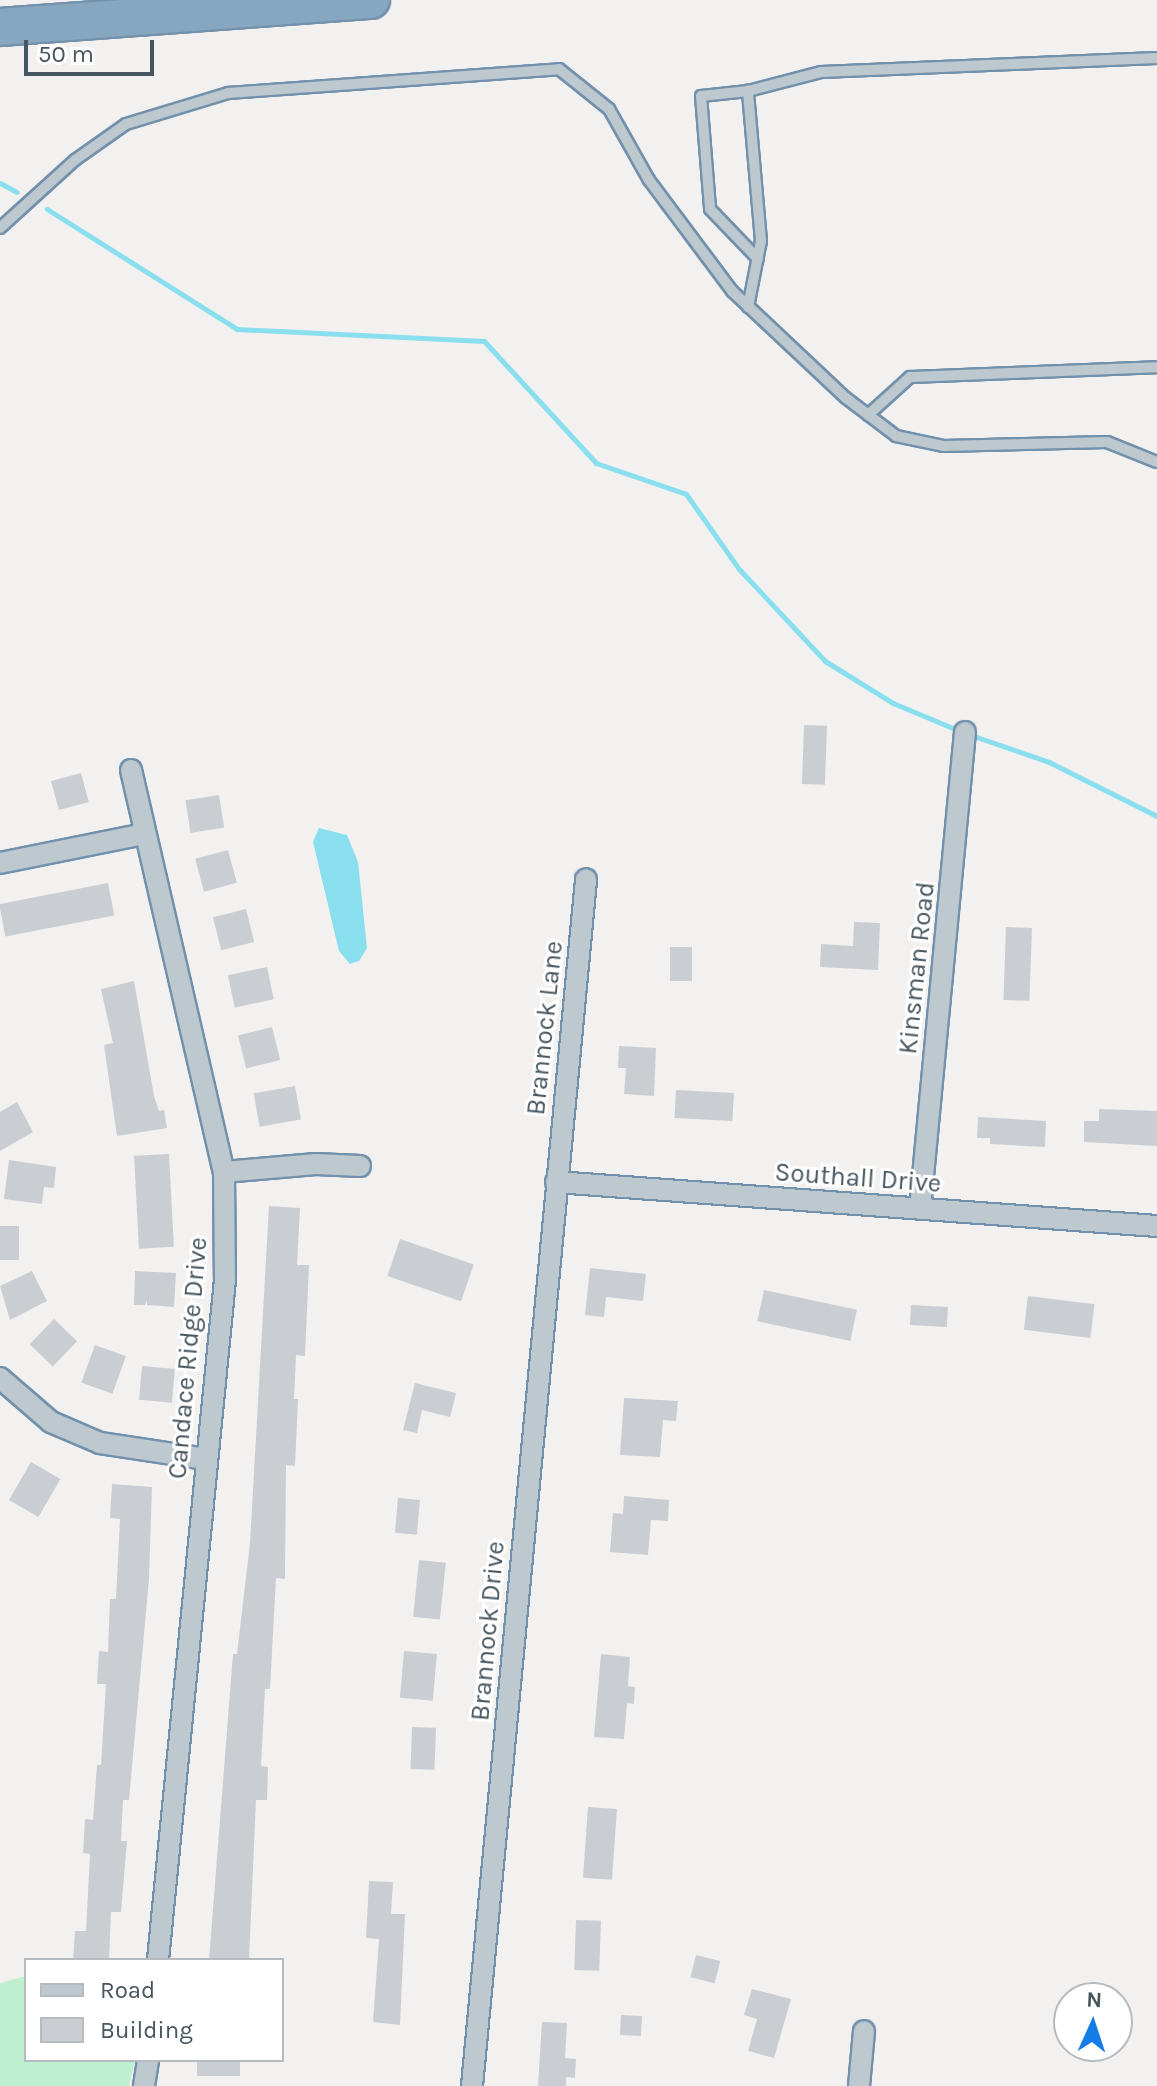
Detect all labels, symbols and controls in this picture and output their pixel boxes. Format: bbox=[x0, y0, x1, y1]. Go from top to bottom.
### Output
scale bar bbox=[28, 24, 158, 74]
text: 50 m bbox=[38, 40, 94, 68]
street label: Kinsman Road bbox=[892, 880, 942, 1056]
street label: Brannock Lane bbox=[520, 939, 570, 1117]
street label: Southall Drive bbox=[774, 1157, 942, 1199]
street label: Candace Ridge Drive bbox=[162, 1236, 214, 1480]
street label: Brannock Drive bbox=[465, 1540, 511, 1722]
legend bbox=[24, 1958, 284, 2062]
text: Road bbox=[100, 1976, 155, 2004]
north arrow bbox=[1053, 1982, 1133, 2062]
text: N bbox=[1086, 1987, 1103, 2013]
text: Building bbox=[100, 2016, 193, 2044]

